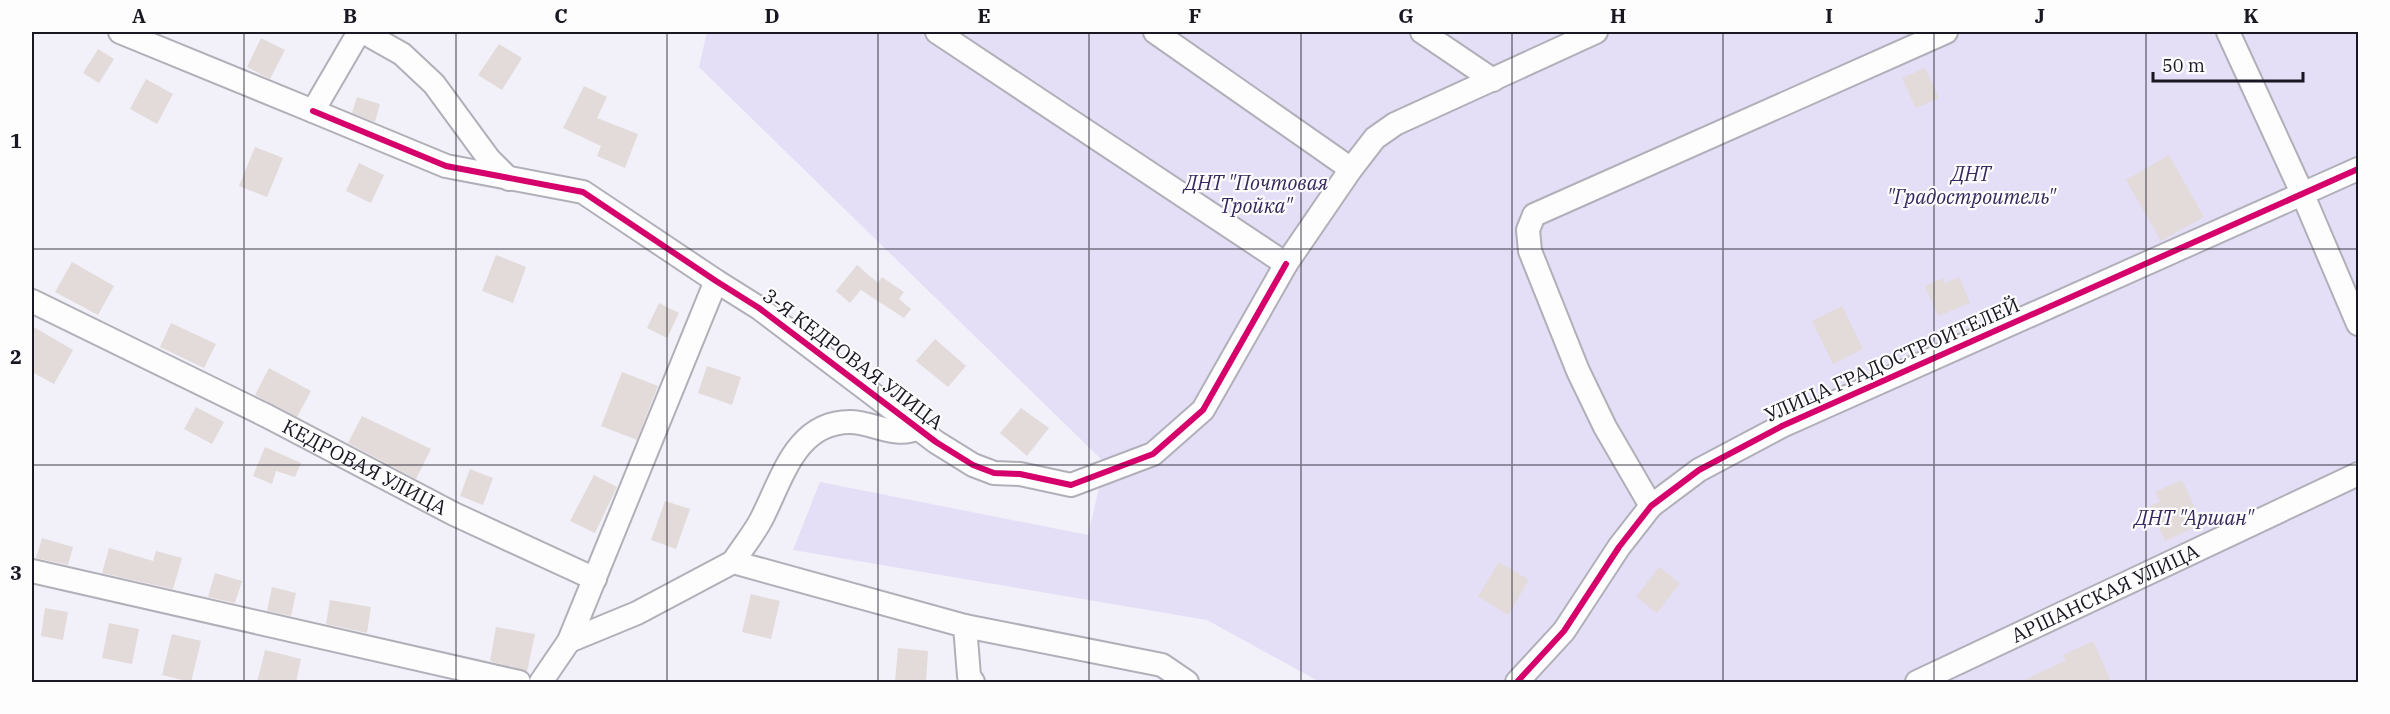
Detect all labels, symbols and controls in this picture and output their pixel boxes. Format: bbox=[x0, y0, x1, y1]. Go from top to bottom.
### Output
text: A bbox=[132, 2, 146, 29]
text: B bbox=[343, 2, 357, 29]
text: C bbox=[554, 2, 568, 29]
text: D bbox=[764, 2, 780, 29]
text: E bbox=[977, 2, 991, 29]
text: F bbox=[1189, 2, 1201, 29]
text: G bbox=[1398, 2, 1414, 29]
text: H bbox=[1610, 2, 1626, 29]
text: I bbox=[1825, 2, 1833, 29]
text: J bbox=[2035, 2, 2045, 29]
text: K bbox=[2243, 2, 2259, 29]
scale bar bbox=[2153, 45, 2303, 83]
text: 50 m bbox=[2162, 54, 2205, 77]
text: 1 bbox=[10, 127, 22, 154]
park label: ДНТ "Градостроитель" bbox=[1886, 160, 2057, 210]
park label: ДНТ "Почтовая Тройка" bbox=[1182, 169, 1329, 219]
street label: 3-Я КЕДРОВАЯ УЛИЦА bbox=[757, 282, 949, 436]
street label: УЛИЦА ГРАДОСТРОИТЕЛЕЙ bbox=[1760, 291, 2024, 428]
text: 2 bbox=[10, 343, 22, 370]
street label: КЕДРОВАЯ УЛИЦА bbox=[278, 413, 452, 521]
park label: ДНТ "Аршан" bbox=[2133, 504, 2255, 531]
street label: АРШАНСКАЯ УЛИЦА bbox=[2006, 537, 2204, 649]
text: 3 bbox=[10, 559, 22, 586]

